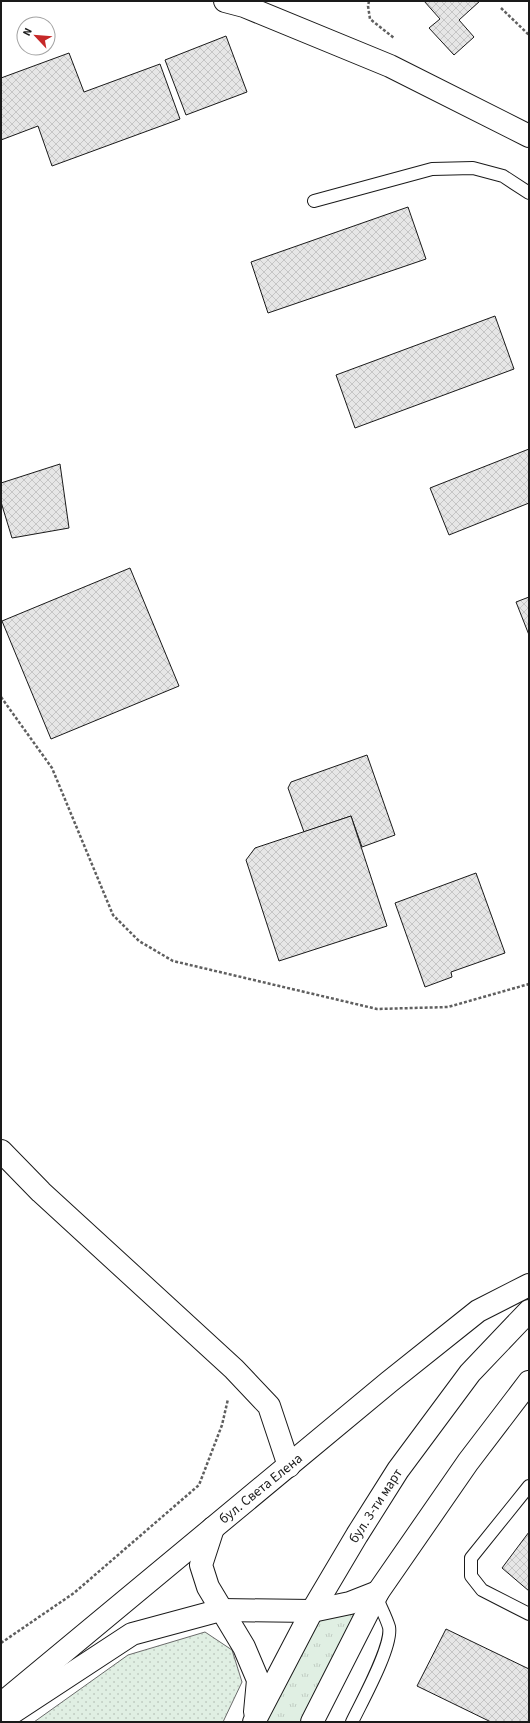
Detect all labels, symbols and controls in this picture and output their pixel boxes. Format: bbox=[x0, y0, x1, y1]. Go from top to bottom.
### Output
north arrow bbox=[16, 16, 56, 56]
text: N bbox=[19, 25, 36, 38]
street label: бул. Света Елена bbox=[215, 1449, 307, 1529]
street label: бул. 3-ти март bbox=[344, 1464, 408, 1547]

